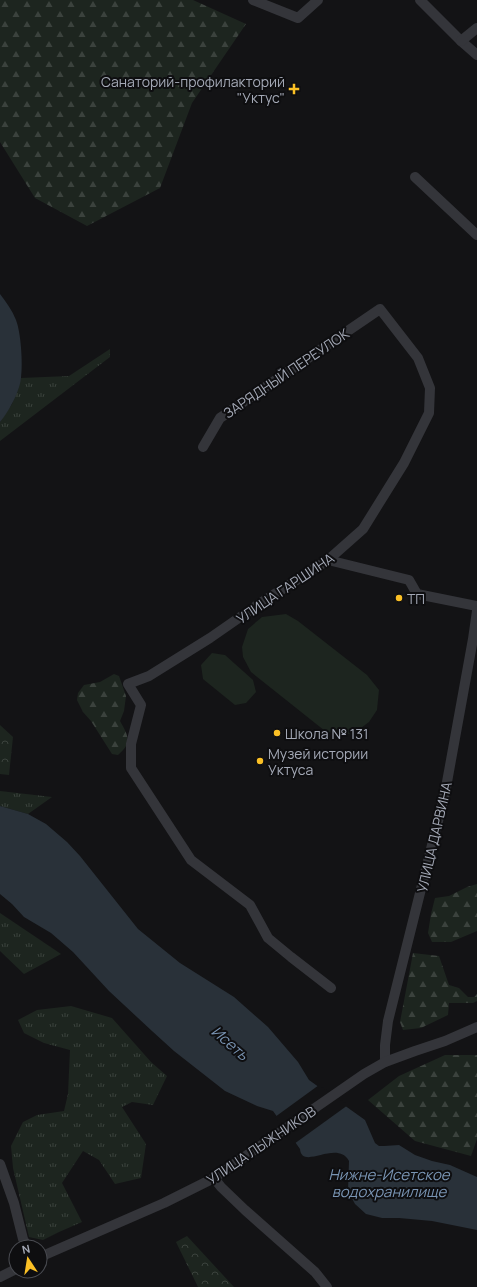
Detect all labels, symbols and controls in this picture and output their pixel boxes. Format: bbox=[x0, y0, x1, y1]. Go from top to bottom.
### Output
place label: Санаторий-профилакторий "Уктус" bbox=[101, 72, 285, 107]
marker: Санаторий-профилакторий "Уктус" bbox=[288, 83, 300, 95]
street label: ЗАРЯДНЫЙ ПЕРЕУЛОК bbox=[219, 323, 353, 422]
street label: УЛИЦА ГАРШИНА bbox=[232, 548, 338, 628]
place label: ТП bbox=[407, 589, 425, 608]
marker: ТП bbox=[394, 593, 404, 603]
place label: Школа № 131 bbox=[285, 724, 368, 743]
marker: Школа № 131 bbox=[272, 728, 282, 738]
place label: Музей истории Уктуса bbox=[268, 744, 368, 779]
marker: Музей истории Уктуса bbox=[255, 756, 265, 766]
street label: УЛИЦА ДАРВИНА bbox=[412, 780, 456, 894]
water label: Исеть bbox=[207, 1021, 254, 1066]
street label: УЛИЦА ЛЫЖНИКОВ bbox=[203, 1101, 320, 1189]
water label: Нижне-Исетское водохранилище bbox=[328, 1164, 451, 1202]
north arrow bbox=[8, 1239, 48, 1279]
text: N bbox=[20, 1241, 31, 1257]

